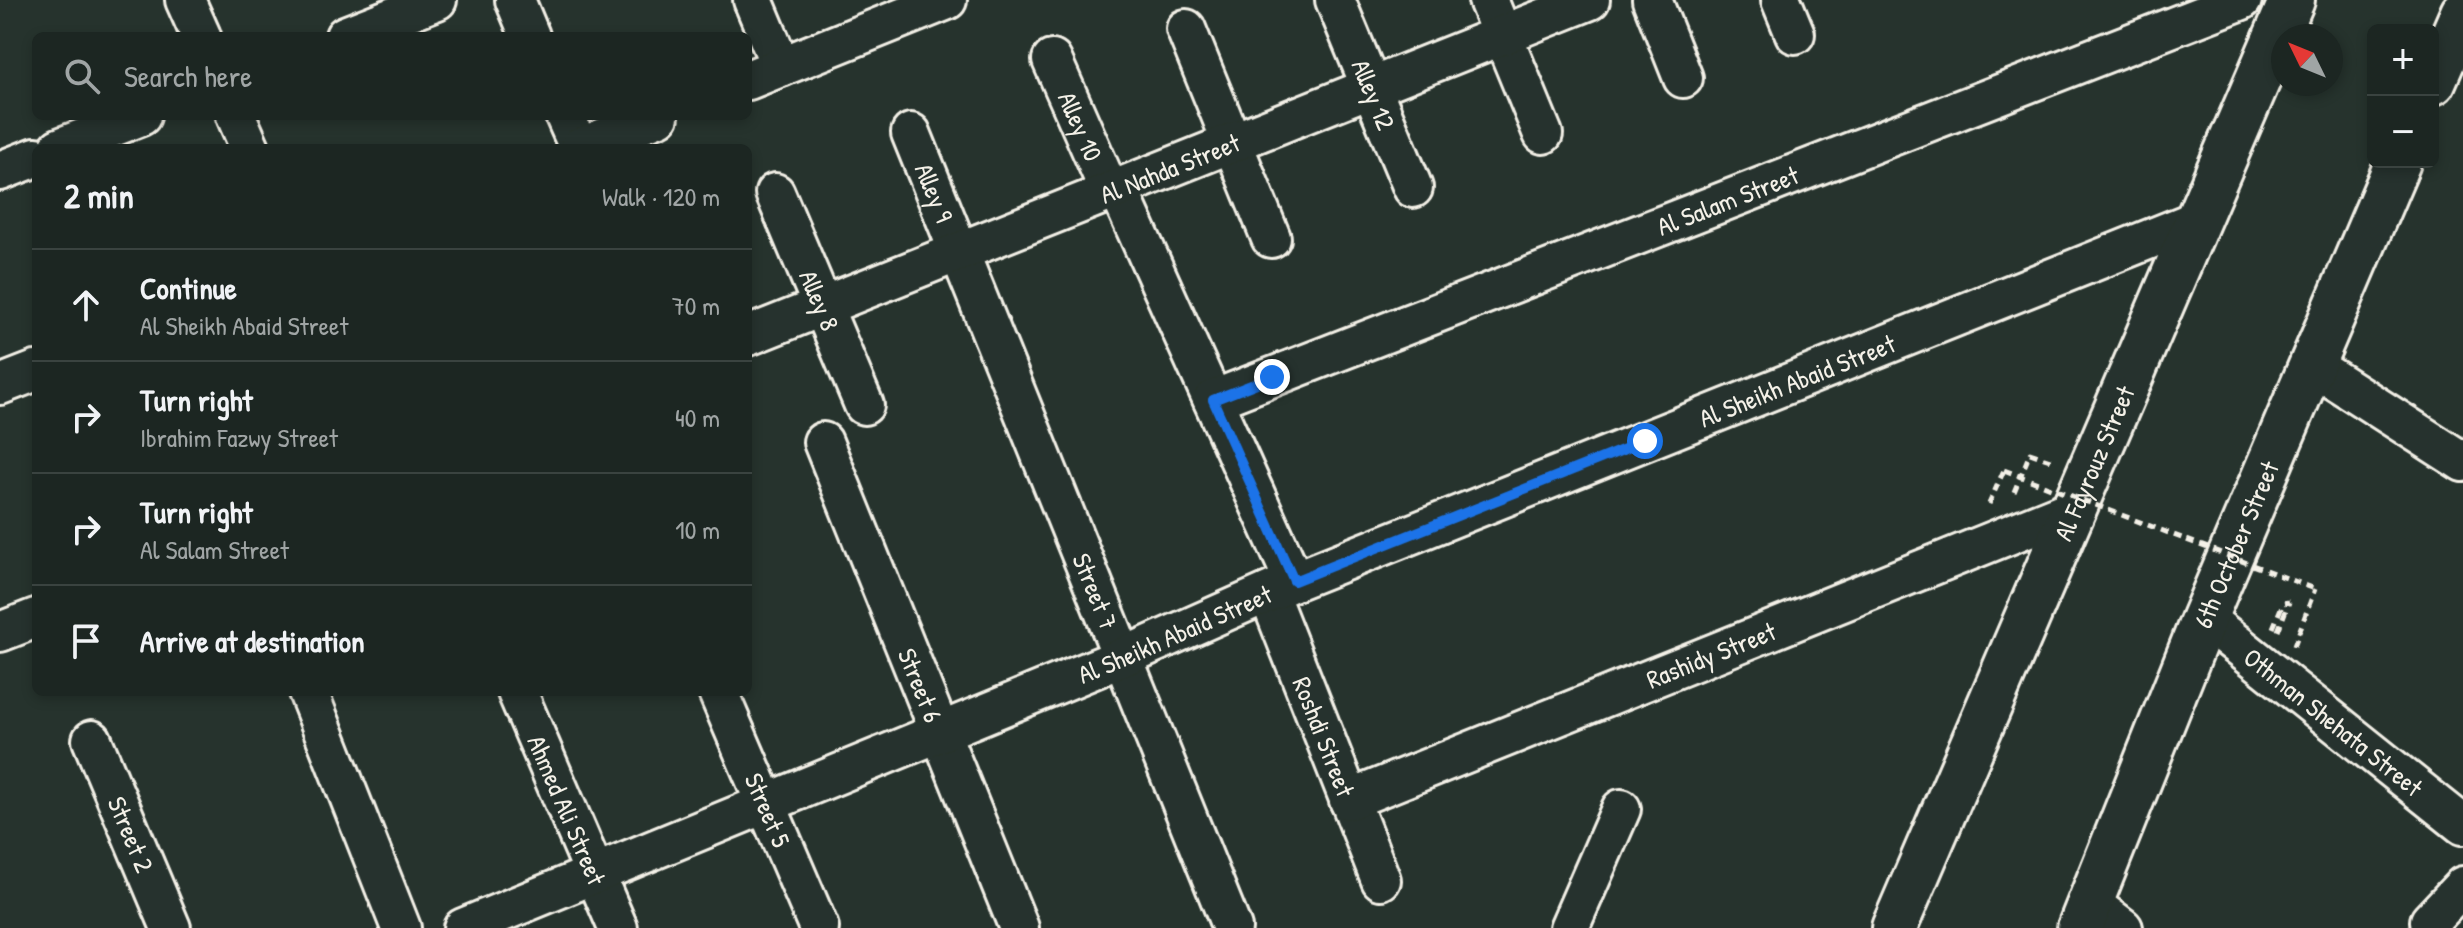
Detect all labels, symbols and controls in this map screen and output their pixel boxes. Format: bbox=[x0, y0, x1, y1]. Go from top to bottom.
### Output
north arrow bbox=[2271, 24, 2343, 96]
map controls bbox=[2367, 24, 2439, 168]
button: + bbox=[2367, 24, 2439, 96]
search box bbox=[32, 32, 752, 120]
icon: search bbox=[60, 54, 104, 98]
street label: Alley 12 bbox=[1344, 54, 1404, 135]
text: Search here bbox=[124, 56, 252, 96]
street label: Alley 10 bbox=[1050, 86, 1112, 166]
button: − bbox=[2367, 96, 2439, 168]
street label: Al Nahda Street bbox=[1095, 124, 1246, 211]
street label: Al Salam Street bbox=[1652, 156, 1804, 243]
street label: Alley 9 bbox=[907, 158, 963, 227]
text: 2 min bbox=[64, 173, 134, 219]
text: Walk · 120 m bbox=[602, 179, 720, 214]
street label: Alley 8 bbox=[792, 264, 848, 336]
text: Continue bbox=[140, 268, 237, 308]
icon: ahead bbox=[64, 283, 108, 327]
text: 70 m bbox=[672, 288, 720, 323]
text: Al Sheikh Abaid Street bbox=[140, 308, 348, 343]
street label: Al Sheikh Abaid Street bbox=[1693, 325, 1901, 435]
route end bbox=[1254, 359, 1290, 395]
street label: Al Fayrouz Street bbox=[2045, 379, 2142, 546]
text: Turn right bbox=[140, 380, 253, 420]
icon: right bbox=[64, 395, 108, 439]
text: 40 m bbox=[675, 400, 720, 435]
text: Ibrahim Fazwy Street bbox=[140, 420, 338, 455]
route start bbox=[1627, 423, 1663, 459]
street label: 6th October Street bbox=[2184, 455, 2287, 633]
text: Turn right bbox=[140, 492, 253, 532]
icon: right bbox=[64, 507, 108, 551]
text: 10 m bbox=[675, 512, 720, 547]
text: Al Salam Street bbox=[140, 532, 289, 567]
street label: Street 7 bbox=[1065, 548, 1127, 634]
street label: Al Sheikh Abaid Street bbox=[1072, 575, 1278, 691]
street label: Rashidy Street bbox=[1641, 612, 1782, 696]
icon: arrive bbox=[64, 619, 108, 663]
text: Arrive at destination bbox=[140, 621, 365, 661]
street label: Othman Shehata Street bbox=[2237, 639, 2431, 805]
street label: Street 6 bbox=[890, 643, 952, 727]
street label: Roshdi Street bbox=[1285, 671, 1364, 802]
street label: Ahmed Ali Street bbox=[520, 729, 615, 891]
street label: Street 5 bbox=[737, 767, 800, 852]
street label: Street 2 bbox=[100, 791, 163, 877]

